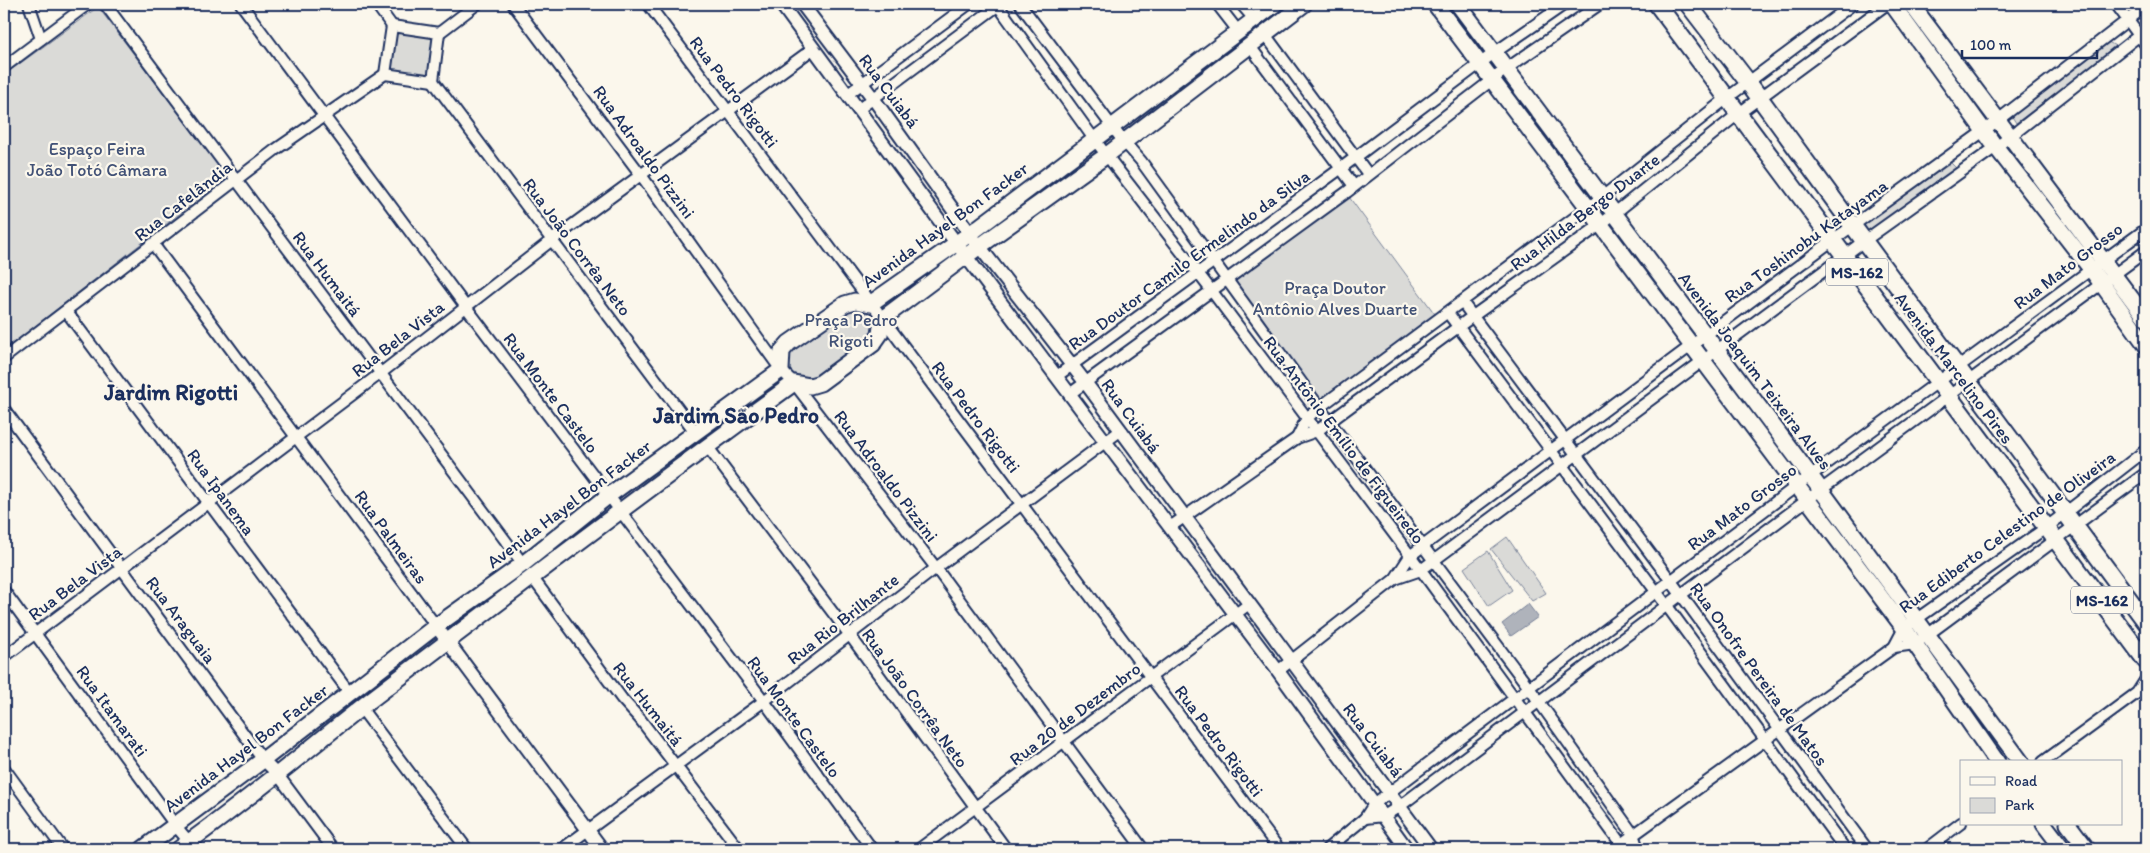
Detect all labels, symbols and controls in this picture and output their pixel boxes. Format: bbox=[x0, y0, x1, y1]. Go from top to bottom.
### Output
scale bar bbox=[1962, 28, 2098, 60]
street label: Rua Pedro Rigotti bbox=[685, 32, 783, 152]
text: 100 m bbox=[1970, 36, 2012, 54]
street label: Rua Cuiabá bbox=[854, 49, 924, 133]
street label: Rua Adroaldo Pizzini bbox=[588, 81, 700, 223]
park label: Espaço Feira João Totó Câmara bbox=[27, 138, 167, 181]
street label: Rua Hilda Bergo Duarte bbox=[1506, 149, 1664, 275]
street label: Rua Cafelândia bbox=[130, 156, 237, 246]
street label: Avenida Hayel Bon Facker bbox=[858, 157, 1033, 293]
street label: Rua Doutor Camilo Ermelindo da Silva bbox=[1064, 165, 1314, 355]
street label: Rua João Corrêa Neto bbox=[518, 174, 636, 320]
street label: Rua Toshinobu Katayama bbox=[1720, 174, 1892, 308]
street label: Rua Mato Grosso bbox=[2009, 218, 2127, 314]
street label: Rua Humaitá bbox=[288, 227, 367, 322]
road number: MS-162 bbox=[1826, 258, 1888, 286]
street label: Avenida Joaquim Teixeira Alves bbox=[1673, 268, 1837, 474]
park label: Praça Doutor Antônio Alves Duarte bbox=[1253, 277, 1417, 320]
street label: Avenida Marcelino Pires bbox=[1890, 288, 2018, 448]
street label: Rua Bela Vista bbox=[347, 296, 449, 382]
park label: Praça Pedro Rigoti bbox=[804, 309, 898, 352]
street label: Rua Monte Castelo bbox=[499, 328, 603, 458]
street label: Rua Antônio Emílio de Figueiredo bbox=[1259, 332, 1429, 548]
street label: Rua Pedro Rigotti bbox=[927, 357, 1025, 477]
street label: Rua Cuiabá bbox=[1096, 374, 1166, 458]
district label: Jardim Rigotti bbox=[103, 379, 238, 406]
district label: Jardim São Pedro bbox=[652, 402, 819, 429]
street label: Rua Adroaldo Pizzini bbox=[829, 406, 943, 546]
street label: Avenida Hayel Bon Facker bbox=[483, 435, 656, 573]
street label: Rua Ipanema bbox=[182, 444, 260, 540]
street label: Rua Ediberto Celestino de Oliveira bbox=[1894, 446, 2120, 618]
street label: Rua Mato Grosso bbox=[1683, 459, 1801, 555]
street label: Rua Palmeiras bbox=[350, 486, 432, 588]
street label: Rua Bela Vista bbox=[24, 540, 127, 625]
street label: Rua Rio Brilhante bbox=[783, 569, 903, 669]
street label: Rua Araguaia bbox=[141, 572, 221, 668]
street label: Rua Onofre Pereira de Matos bbox=[1685, 578, 1833, 770]
road number: MS-162 bbox=[2071, 586, 2133, 614]
street label: Rua João Corrêa Neto bbox=[857, 624, 973, 772]
street label: Rua Monte Castelo bbox=[742, 652, 846, 782]
street label: Rua Humaitá bbox=[608, 657, 688, 751]
street label: Rua 20 de Dezembro bbox=[1005, 657, 1145, 771]
street label: Rua Itamarati bbox=[71, 661, 153, 761]
street label: Avenida Hayel Bon Facker bbox=[160, 679, 333, 817]
street label: Rua Pedro Rigotti bbox=[1170, 681, 1268, 801]
street label: Rua Cuiabá bbox=[1338, 698, 1408, 782]
legend bbox=[1960, 760, 2122, 826]
text: Road bbox=[2005, 772, 2038, 790]
text: Park bbox=[2005, 796, 2035, 814]

